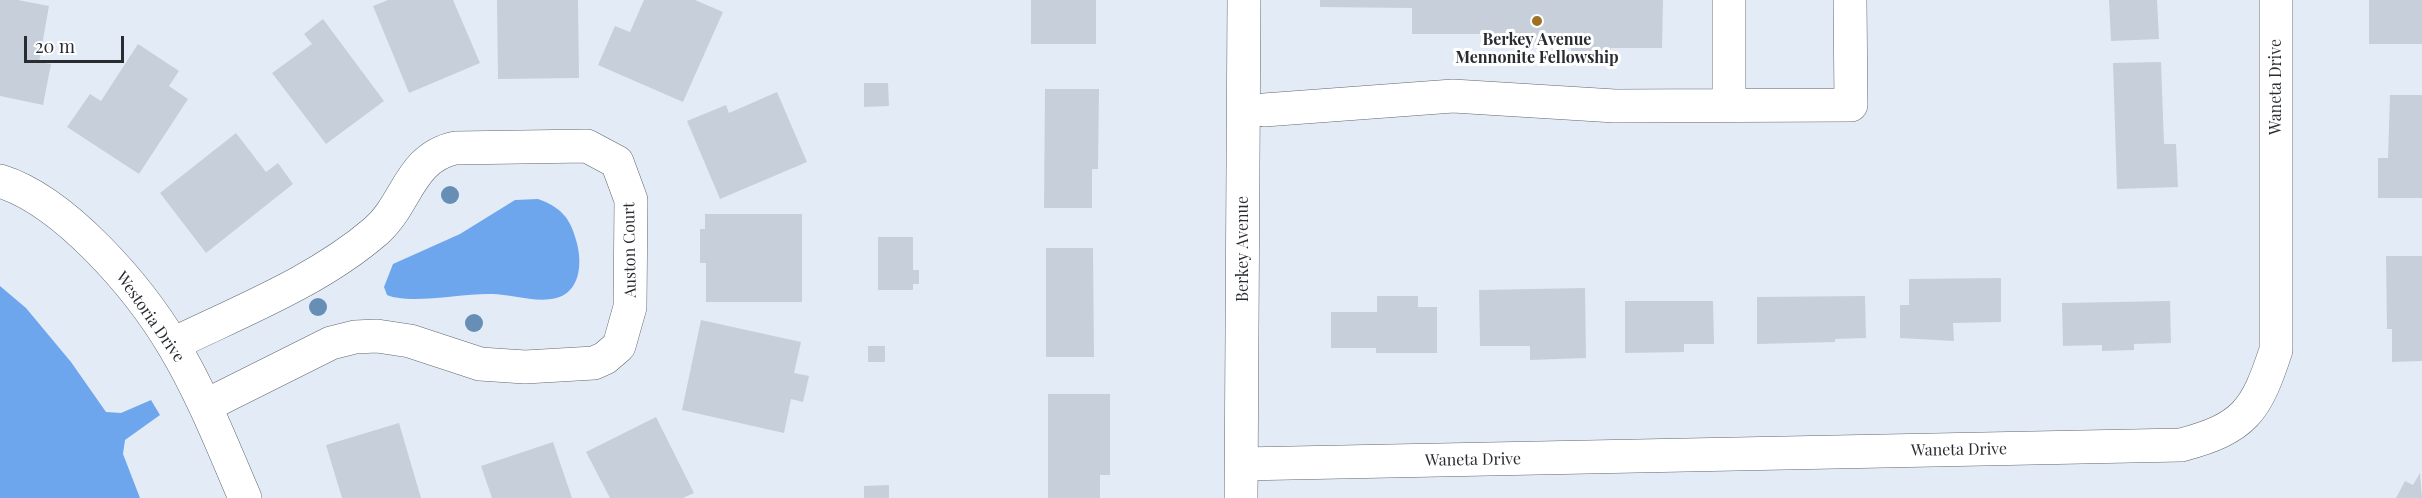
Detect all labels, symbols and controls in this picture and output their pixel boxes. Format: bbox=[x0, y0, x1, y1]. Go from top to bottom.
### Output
marker: Berkey Avenue Mennonite Fellowship bbox=[1530, 14, 1544, 28]
scale bar bbox=[27, 24, 128, 62]
place label: Berkey Avenue Mennonite Fellowship bbox=[1455, 30, 1619, 68]
text: 20 m bbox=[35, 34, 75, 58]
street label: Waneta Drive bbox=[2266, 39, 2286, 135]
street label: Berkey Avenue bbox=[1233, 196, 1253, 302]
street label: Auston Court bbox=[620, 202, 640, 298]
street label: Westoria Drive bbox=[112, 268, 188, 366]
street label: Waneta Drive bbox=[1911, 440, 2007, 460]
street label: Waneta Drive bbox=[1425, 450, 1521, 470]

